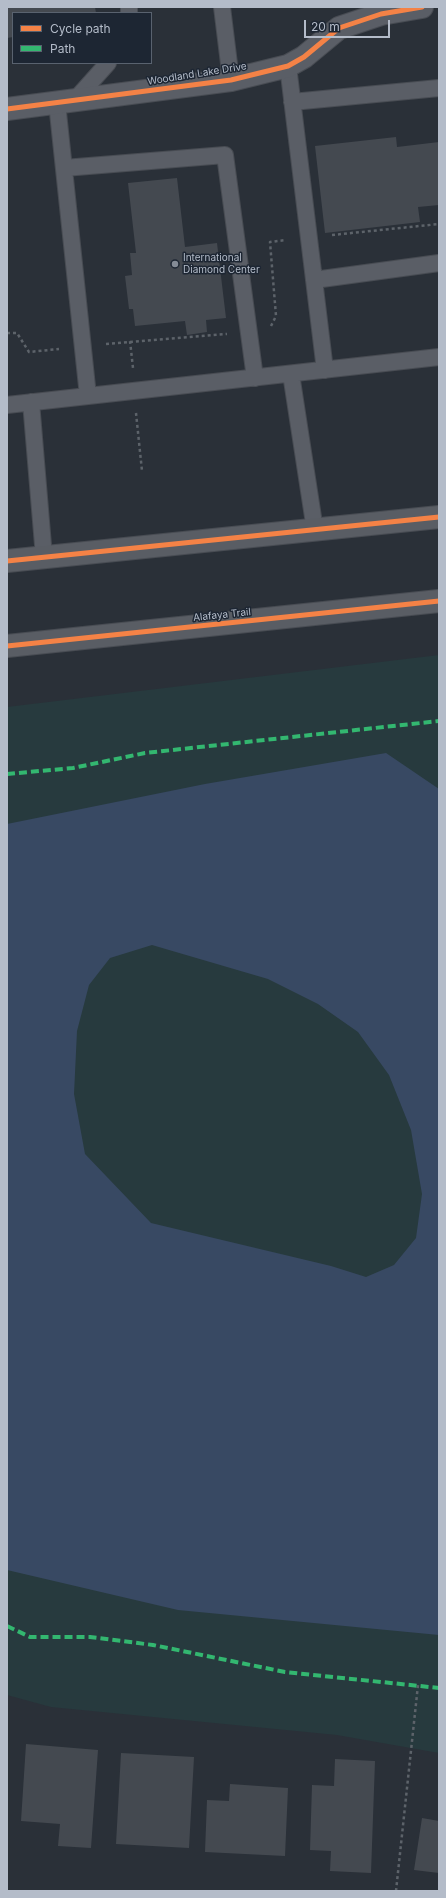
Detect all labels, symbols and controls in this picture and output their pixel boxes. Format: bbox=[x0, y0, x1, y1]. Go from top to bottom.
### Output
legend bbox=[12, 12, 152, 64]
scale bar bbox=[306, 12, 392, 38]
text: 20 m bbox=[311, 19, 340, 34]
text: Cycle path bbox=[50, 21, 111, 36]
text: Path bbox=[50, 41, 75, 56]
street label: Woodland Lake Drive bbox=[147, 60, 247, 88]
place label: International Diamond Center bbox=[183, 252, 260, 276]
marker: International Diamond Center bbox=[170, 259, 180, 269]
street label: Alafaya Trail bbox=[193, 606, 251, 624]

